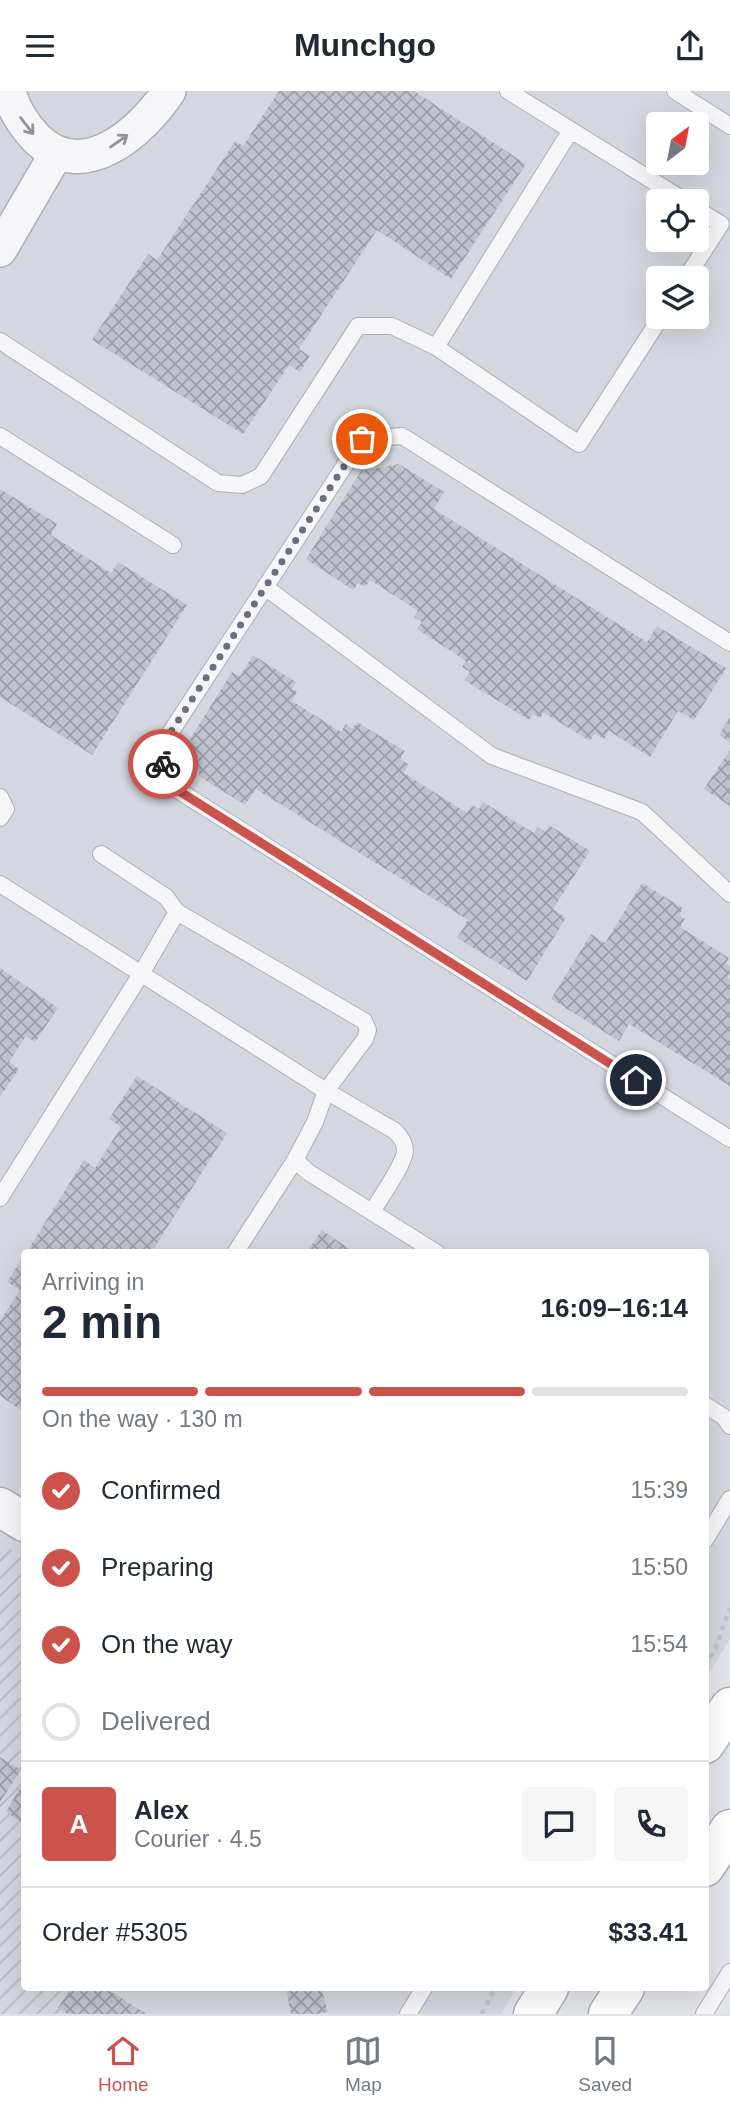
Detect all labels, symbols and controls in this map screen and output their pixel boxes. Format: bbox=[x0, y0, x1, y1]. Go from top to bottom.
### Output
icon: menu bbox=[21, 27, 59, 65]
text: Munchgo bbox=[294, 27, 436, 63]
icon: share bbox=[671, 27, 709, 65]
north arrow bbox=[646, 112, 709, 175]
map controls bbox=[646, 112, 709, 329]
one-way arrow bbox=[19, 117, 34, 136]
one-way arrow bbox=[109, 134, 128, 148]
button: locate bbox=[646, 189, 709, 252]
button: layers bbox=[646, 266, 709, 329]
pin bbox=[332, 409, 392, 469]
icon: bag bbox=[343, 420, 381, 458]
courier bbox=[128, 729, 198, 799]
icon: bike bbox=[144, 745, 182, 783]
pin bbox=[606, 1050, 666, 1110]
icon: home bbox=[617, 1061, 655, 1099]
text: Arriving in bbox=[42, 1269, 144, 1295]
text: 16:09–16:14 bbox=[541, 1293, 688, 1323]
text: 2 min bbox=[42, 1296, 162, 1348]
text: On the way · 130 m bbox=[42, 1406, 243, 1432]
icon: check bbox=[42, 1472, 80, 1510]
text: Confirmed bbox=[101, 1475, 221, 1505]
text: 15:39 bbox=[630, 1477, 688, 1503]
icon: check bbox=[42, 1549, 80, 1587]
text: Preparing bbox=[101, 1552, 214, 1582]
text: 15:50 bbox=[630, 1554, 688, 1580]
icon: check bbox=[42, 1626, 80, 1664]
text: On the way bbox=[101, 1629, 233, 1659]
text: 15:54 bbox=[630, 1631, 688, 1657]
text: Delivered bbox=[101, 1706, 211, 1736]
button: chat bbox=[522, 1787, 596, 1861]
button: phone bbox=[614, 1787, 688, 1861]
text: Alex bbox=[134, 1795, 189, 1825]
text: A bbox=[70, 1809, 88, 1839]
text: Courier · 4.5 bbox=[134, 1826, 262, 1852]
text: Order #5305 bbox=[42, 1917, 188, 1947]
text: $33.41 bbox=[608, 1917, 688, 1947]
tab: Home bbox=[98, 2032, 149, 2096]
tab: Map bbox=[344, 2032, 382, 2096]
tab: Saved bbox=[578, 2032, 632, 2096]

